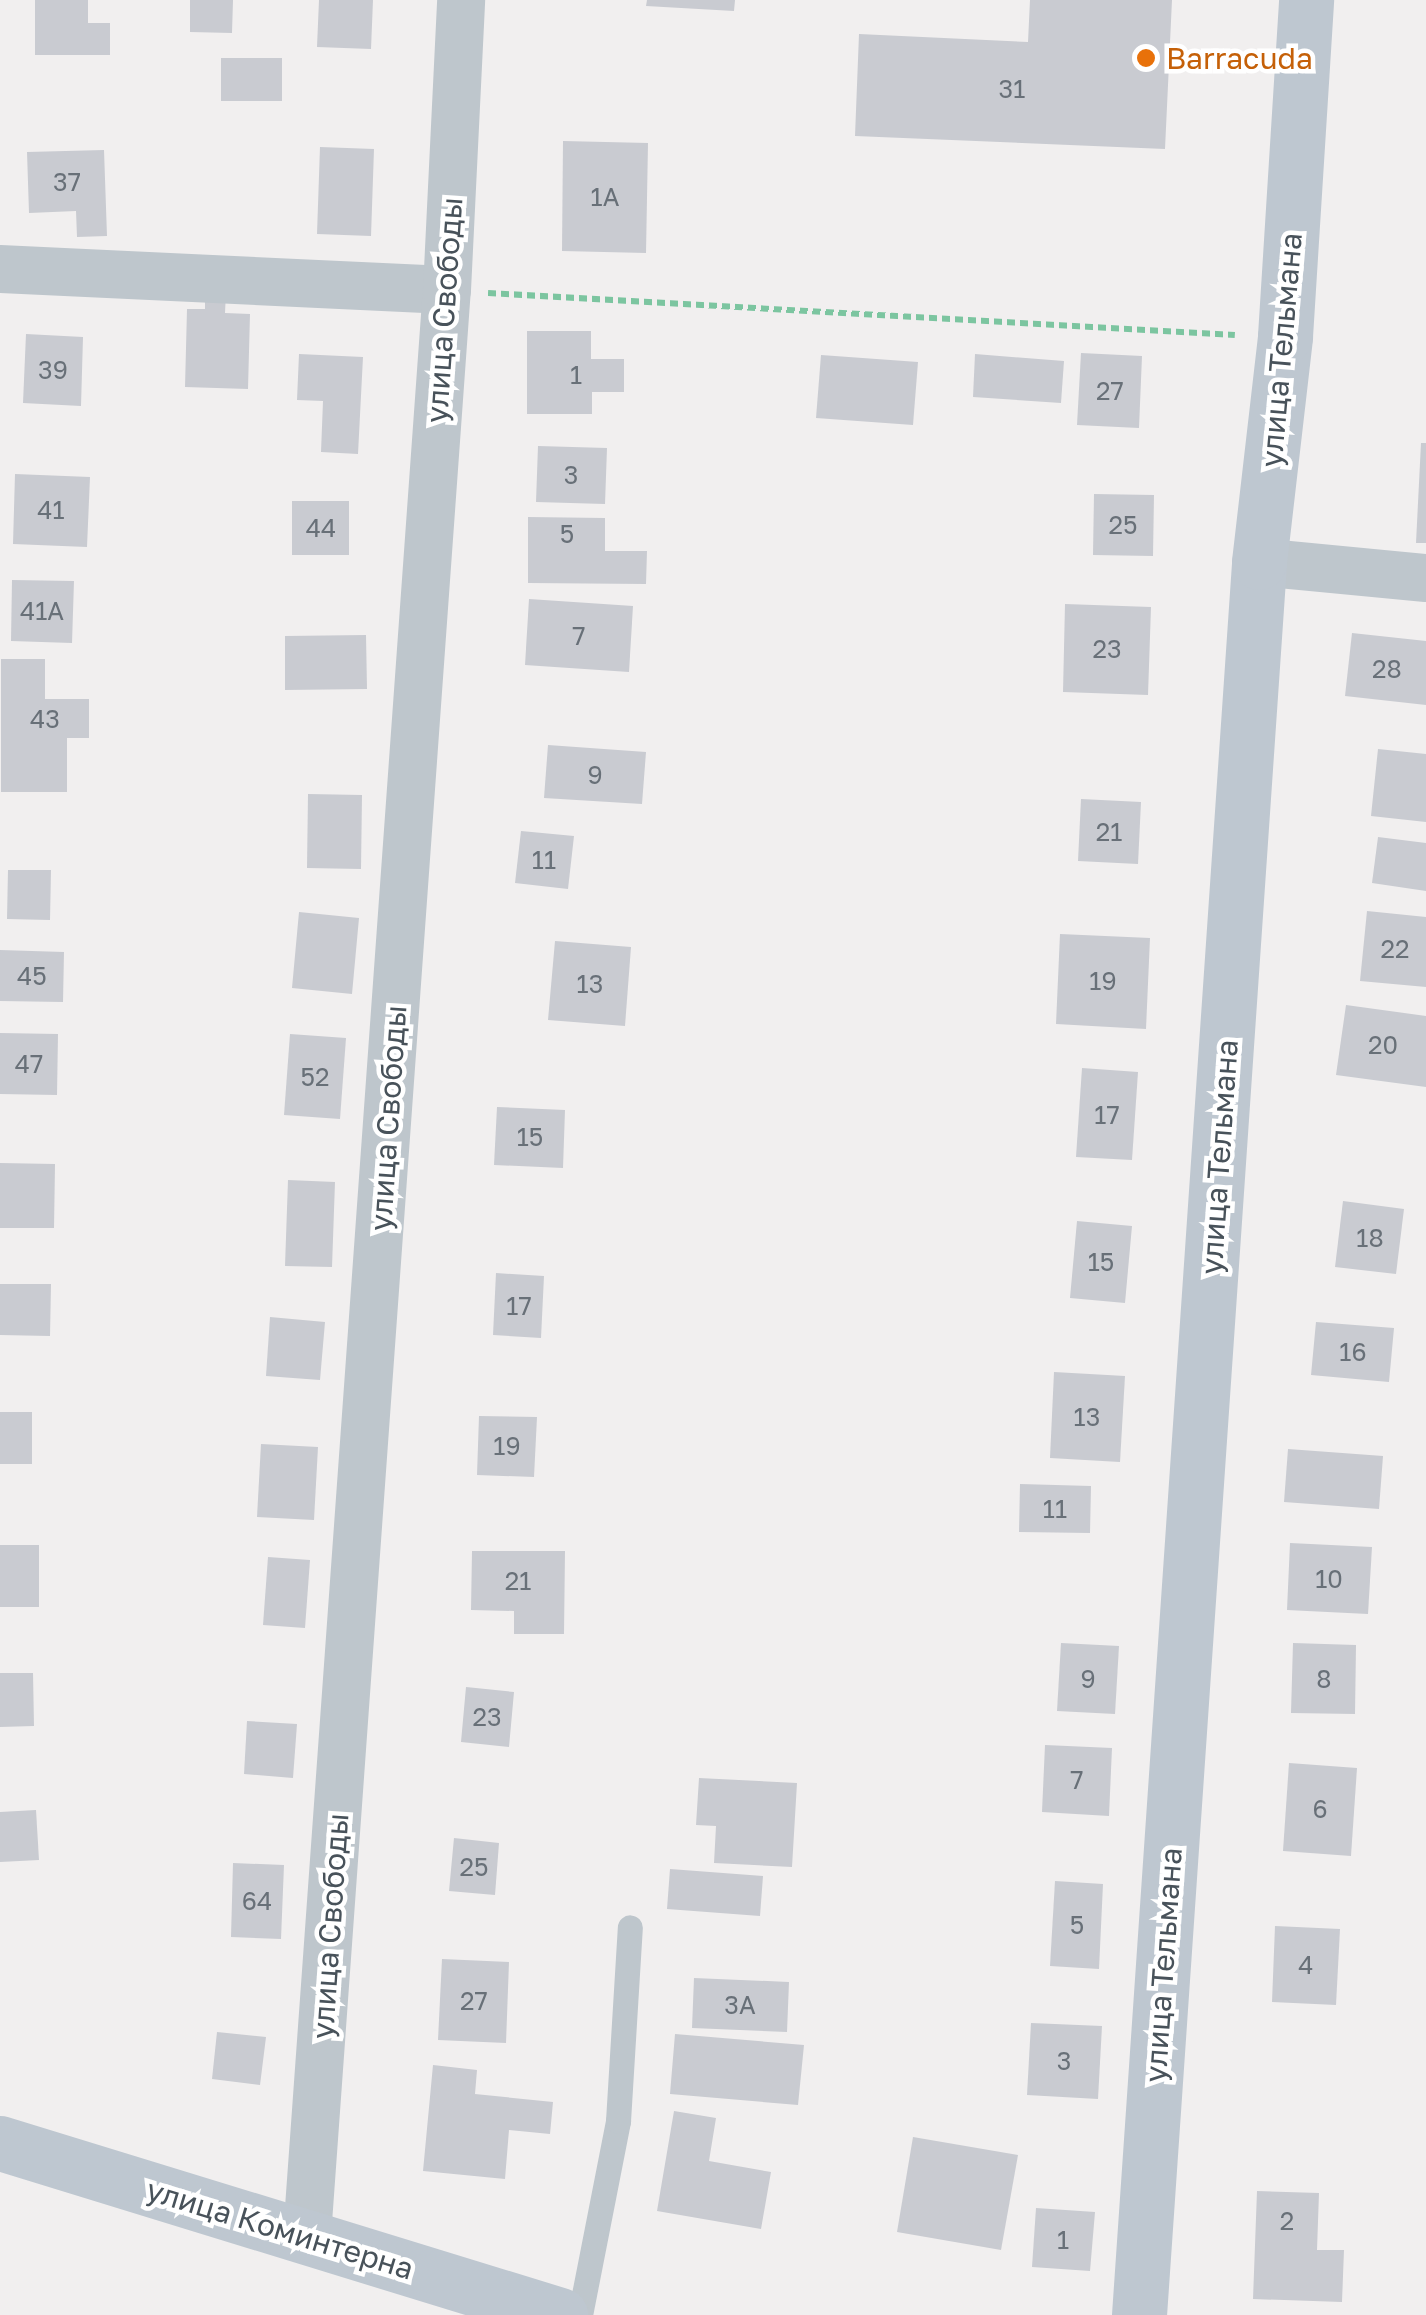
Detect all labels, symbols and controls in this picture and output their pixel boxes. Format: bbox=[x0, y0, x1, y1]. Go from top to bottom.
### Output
place label: Barracuda bbox=[1166, 40, 1313, 76]
marker: Barracuda bbox=[1135, 47, 1157, 69]
house number: 31 bbox=[999, 74, 1025, 104]
house number: 37 bbox=[53, 167, 81, 197]
house number: 1А bbox=[591, 182, 619, 212]
street label: улица Свободы bbox=[418, 196, 470, 424]
street label: улица Тельмана bbox=[1253, 231, 1309, 469]
house number: 39 bbox=[38, 355, 68, 385]
house number: 1 bbox=[570, 360, 582, 390]
house number: 27 bbox=[1096, 376, 1124, 406]
house number: 3 bbox=[564, 460, 578, 490]
house number: 41 bbox=[37, 495, 65, 525]
house number: 25 bbox=[1109, 510, 1137, 540]
house number: 44 bbox=[306, 513, 336, 543]
house number: 5 bbox=[560, 519, 574, 549]
house number: 41А bbox=[20, 596, 64, 626]
house number: 7 bbox=[572, 621, 586, 651]
house number: 23 bbox=[1092, 634, 1122, 664]
house number: 28 bbox=[1372, 654, 1402, 684]
house number: 43 bbox=[30, 704, 60, 734]
house number: 9 bbox=[587, 760, 603, 790]
house number: 21 bbox=[1096, 817, 1122, 847]
house number: 11 bbox=[532, 845, 556, 875]
house number: 22 bbox=[1381, 934, 1409, 964]
house number: 45 bbox=[17, 961, 47, 991]
house number: 19 bbox=[1089, 966, 1117, 996]
house number: 13 bbox=[577, 969, 603, 999]
street label: улица Свободы bbox=[362, 1004, 414, 1232]
house number: 20 bbox=[1368, 1030, 1398, 1060]
street label: улица Тельмана bbox=[1193, 1038, 1245, 1276]
house number: 47 bbox=[15, 1049, 43, 1079]
house number: 52 bbox=[301, 1062, 329, 1092]
house number: 17 bbox=[1094, 1100, 1120, 1130]
house number: 15 bbox=[517, 1122, 543, 1152]
house number: 18 bbox=[1356, 1223, 1384, 1253]
house number: 15 bbox=[1088, 1247, 1114, 1277]
house number: 17 bbox=[506, 1291, 532, 1321]
house number: 16 bbox=[1339, 1337, 1367, 1367]
house number: 13 bbox=[1074, 1402, 1100, 1432]
house number: 19 bbox=[493, 1431, 521, 1461]
house number: 11 bbox=[1043, 1494, 1067, 1524]
house number: 10 bbox=[1315, 1564, 1343, 1594]
house number: 21 bbox=[505, 1566, 531, 1596]
house number: 9 bbox=[1080, 1664, 1096, 1694]
house number: 8 bbox=[1316, 1664, 1332, 1694]
house number: 23 bbox=[472, 1702, 502, 1732]
house number: 7 bbox=[1070, 1765, 1084, 1795]
house number: 6 bbox=[1312, 1794, 1328, 1824]
street label: улица Свободы bbox=[304, 1812, 356, 2040]
street label: улица Тельмана bbox=[1137, 1846, 1189, 2084]
house number: 25 bbox=[460, 1852, 488, 1882]
house number: 64 bbox=[242, 1886, 272, 1916]
house number: 5 bbox=[1070, 1910, 1084, 1940]
house number: 4 bbox=[1298, 1950, 1314, 1980]
house number: 27 bbox=[460, 1986, 488, 2016]
house number: 3А bbox=[724, 1990, 756, 2020]
house number: 3 bbox=[1057, 2046, 1071, 2076]
street label: улица Коминтерна bbox=[142, 2171, 418, 2287]
house number: 2 bbox=[1280, 2206, 1294, 2236]
house number: 1 bbox=[1057, 2225, 1069, 2255]

